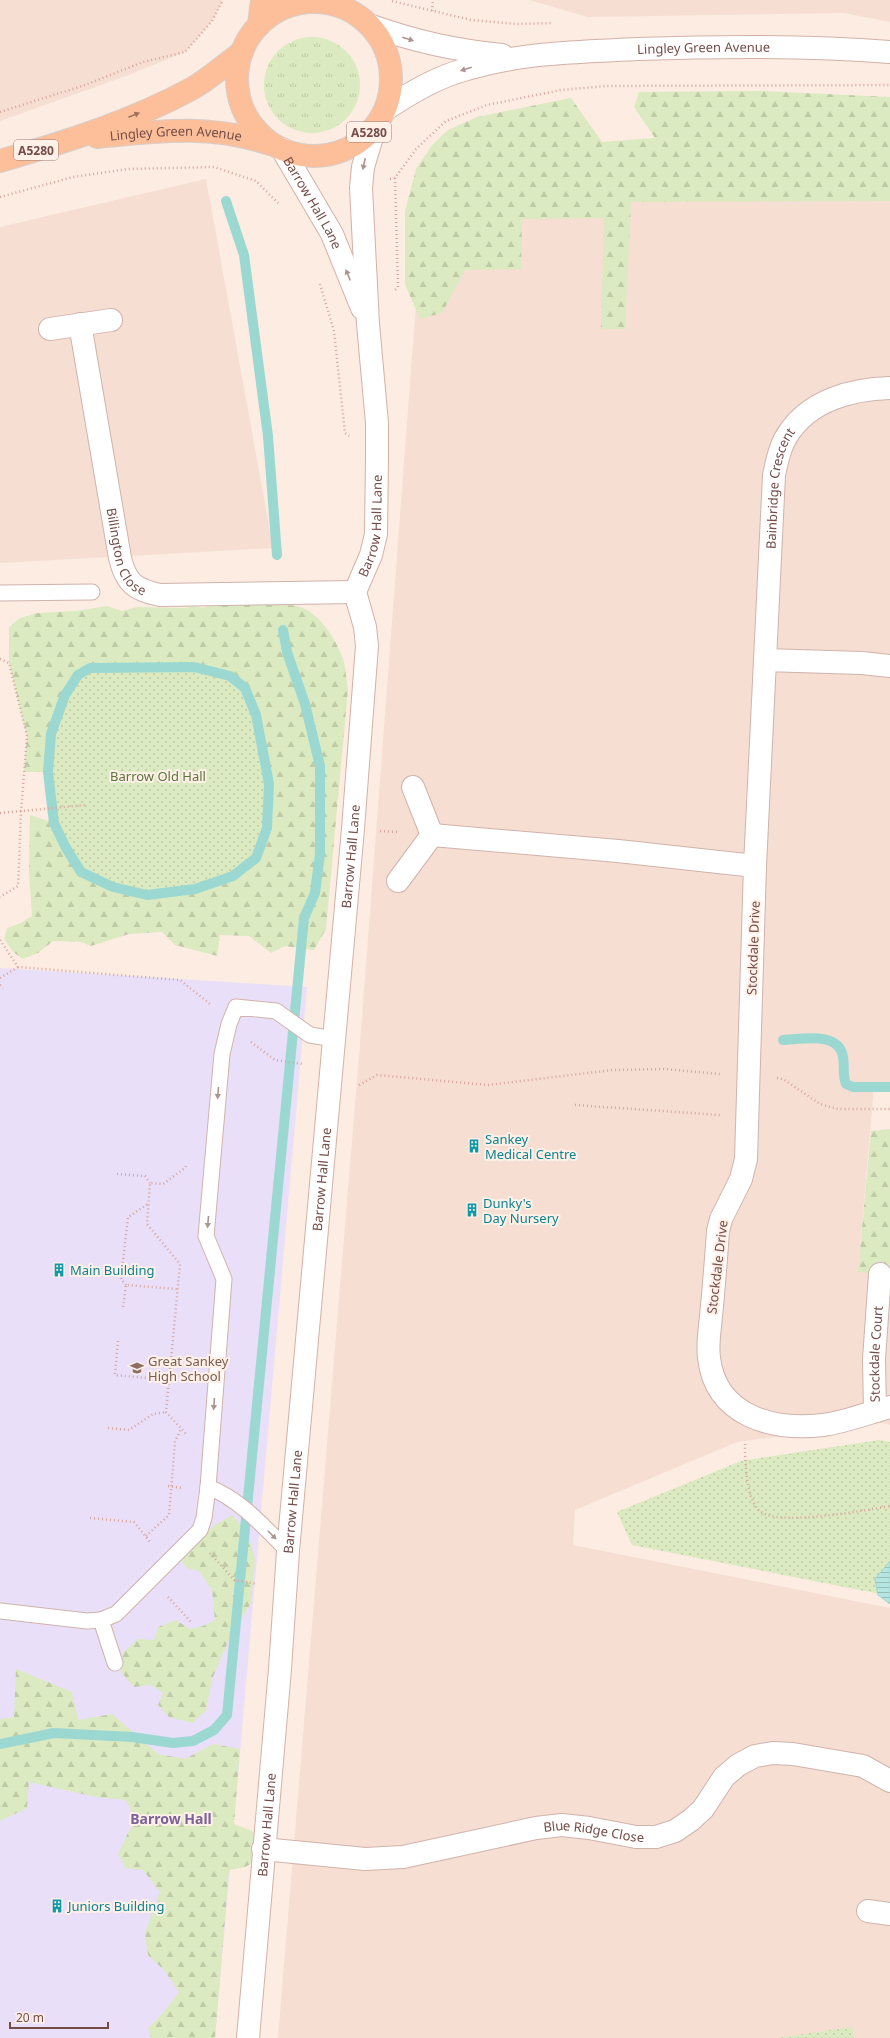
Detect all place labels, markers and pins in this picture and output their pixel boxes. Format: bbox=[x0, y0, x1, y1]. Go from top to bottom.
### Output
place label: Sankey Medical Centre bbox=[485, 1130, 576, 1163]
building icon: Sankey Medical Centre bbox=[466, 1138, 482, 1154]
place label: Dunky's Day Nursery bbox=[483, 1194, 559, 1227]
building icon: Dunky's Day Nursery bbox=[464, 1202, 480, 1218]
place label: Main Building bbox=[70, 1261, 154, 1279]
building icon: Main Building bbox=[51, 1262, 67, 1278]
place label: Great Sankey High School bbox=[148, 1352, 229, 1385]
school or university icon: Great Sankey High School bbox=[129, 1360, 145, 1376]
place label: Juniors Building bbox=[66, 1897, 164, 1915]
building icon: Juniors Building bbox=[49, 1898, 65, 1914]

